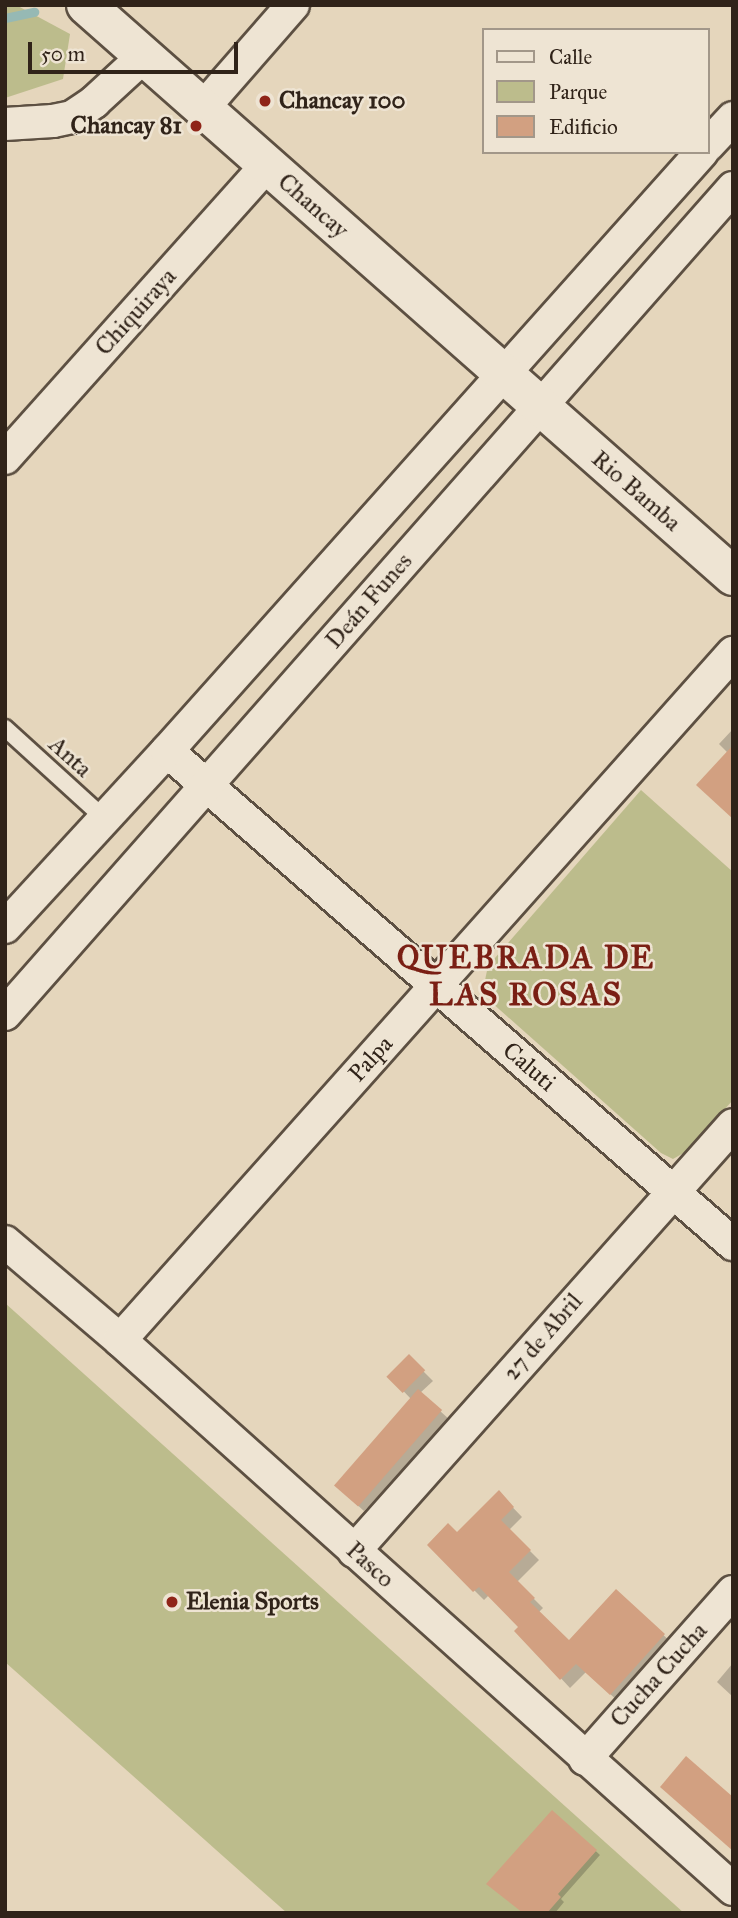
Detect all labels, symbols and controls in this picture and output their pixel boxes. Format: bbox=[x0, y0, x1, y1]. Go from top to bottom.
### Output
scale bar bbox=[32, 28, 242, 72]
legend bbox=[482, 28, 710, 154]
text: 50 m bbox=[41, 41, 85, 67]
text: Calle bbox=[549, 44, 592, 70]
text: Parque bbox=[549, 79, 607, 105]
place label: Chancay 100 bbox=[279, 87, 406, 115]
marker: Chancay 100 bbox=[257, 93, 273, 109]
place label: Chancay 81 bbox=[71, 112, 182, 140]
text: Edificio bbox=[549, 114, 618, 140]
marker: Chancay 81 bbox=[188, 118, 204, 134]
street label: Chancay bbox=[272, 168, 354, 244]
street label: Chiquiraya bbox=[89, 263, 183, 361]
street label: Rio Bamba bbox=[586, 444, 686, 538]
street label: Deán Funes bbox=[320, 547, 418, 655]
street label: Anta bbox=[43, 730, 97, 784]
district label: QUEBRADA DE LAS ROSAS bbox=[398, 940, 654, 1015]
street label: Palpa bbox=[343, 1030, 399, 1088]
street label: Caluti bbox=[497, 1036, 561, 1098]
street label: 27 de Abril bbox=[497, 1287, 589, 1387]
street label: Pasco bbox=[340, 1536, 400, 1594]
place label: Elenia Sports bbox=[186, 1588, 319, 1616]
marker: Elenia Sports bbox=[164, 1594, 180, 1610]
street label: Cucha Cucha bbox=[605, 1617, 713, 1733]

